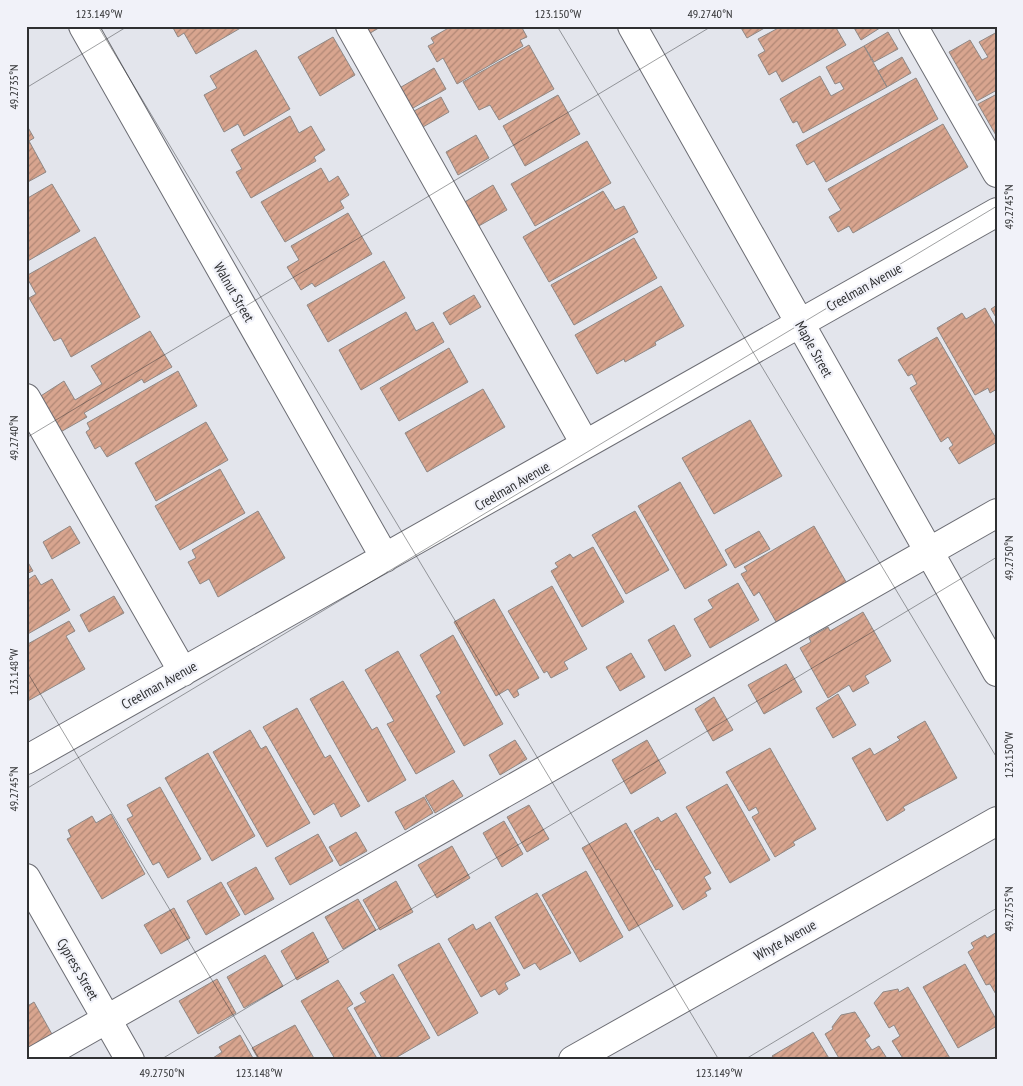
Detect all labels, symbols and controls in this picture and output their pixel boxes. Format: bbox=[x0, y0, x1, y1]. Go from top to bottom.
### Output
text: 123.149°W bbox=[76, 6, 122, 21]
text: 123.150°W bbox=[535, 6, 581, 21]
text: 49.2740°N bbox=[687, 6, 733, 21]
text: 49.2735°N bbox=[6, 64, 21, 110]
text: 49.2745°N bbox=[1001, 184, 1016, 230]
street label: Walnut Street bbox=[210, 259, 258, 325]
street label: Creelman Avenue bbox=[823, 259, 905, 315]
street label: Maple Street bbox=[791, 318, 837, 380]
text: 49.2740°N bbox=[6, 415, 21, 461]
street label: Creelman Avenue bbox=[471, 457, 553, 515]
text: 49.2750°N bbox=[1001, 535, 1016, 581]
text: 123.148°W bbox=[6, 649, 21, 695]
street label: Creelman Avenue bbox=[118, 657, 200, 713]
text: 123.150°W bbox=[1001, 732, 1016, 778]
text: 49.2745°N bbox=[6, 766, 21, 812]
text: 49.2755°N bbox=[1001, 886, 1016, 932]
street label: Whyte Avenue bbox=[751, 915, 819, 964]
street label: Cypress Street bbox=[53, 935, 103, 1003]
text: 49.2750°N bbox=[139, 1065, 185, 1080]
text: 123.148°W bbox=[236, 1065, 282, 1080]
text: 123.149°W bbox=[696, 1065, 742, 1080]

